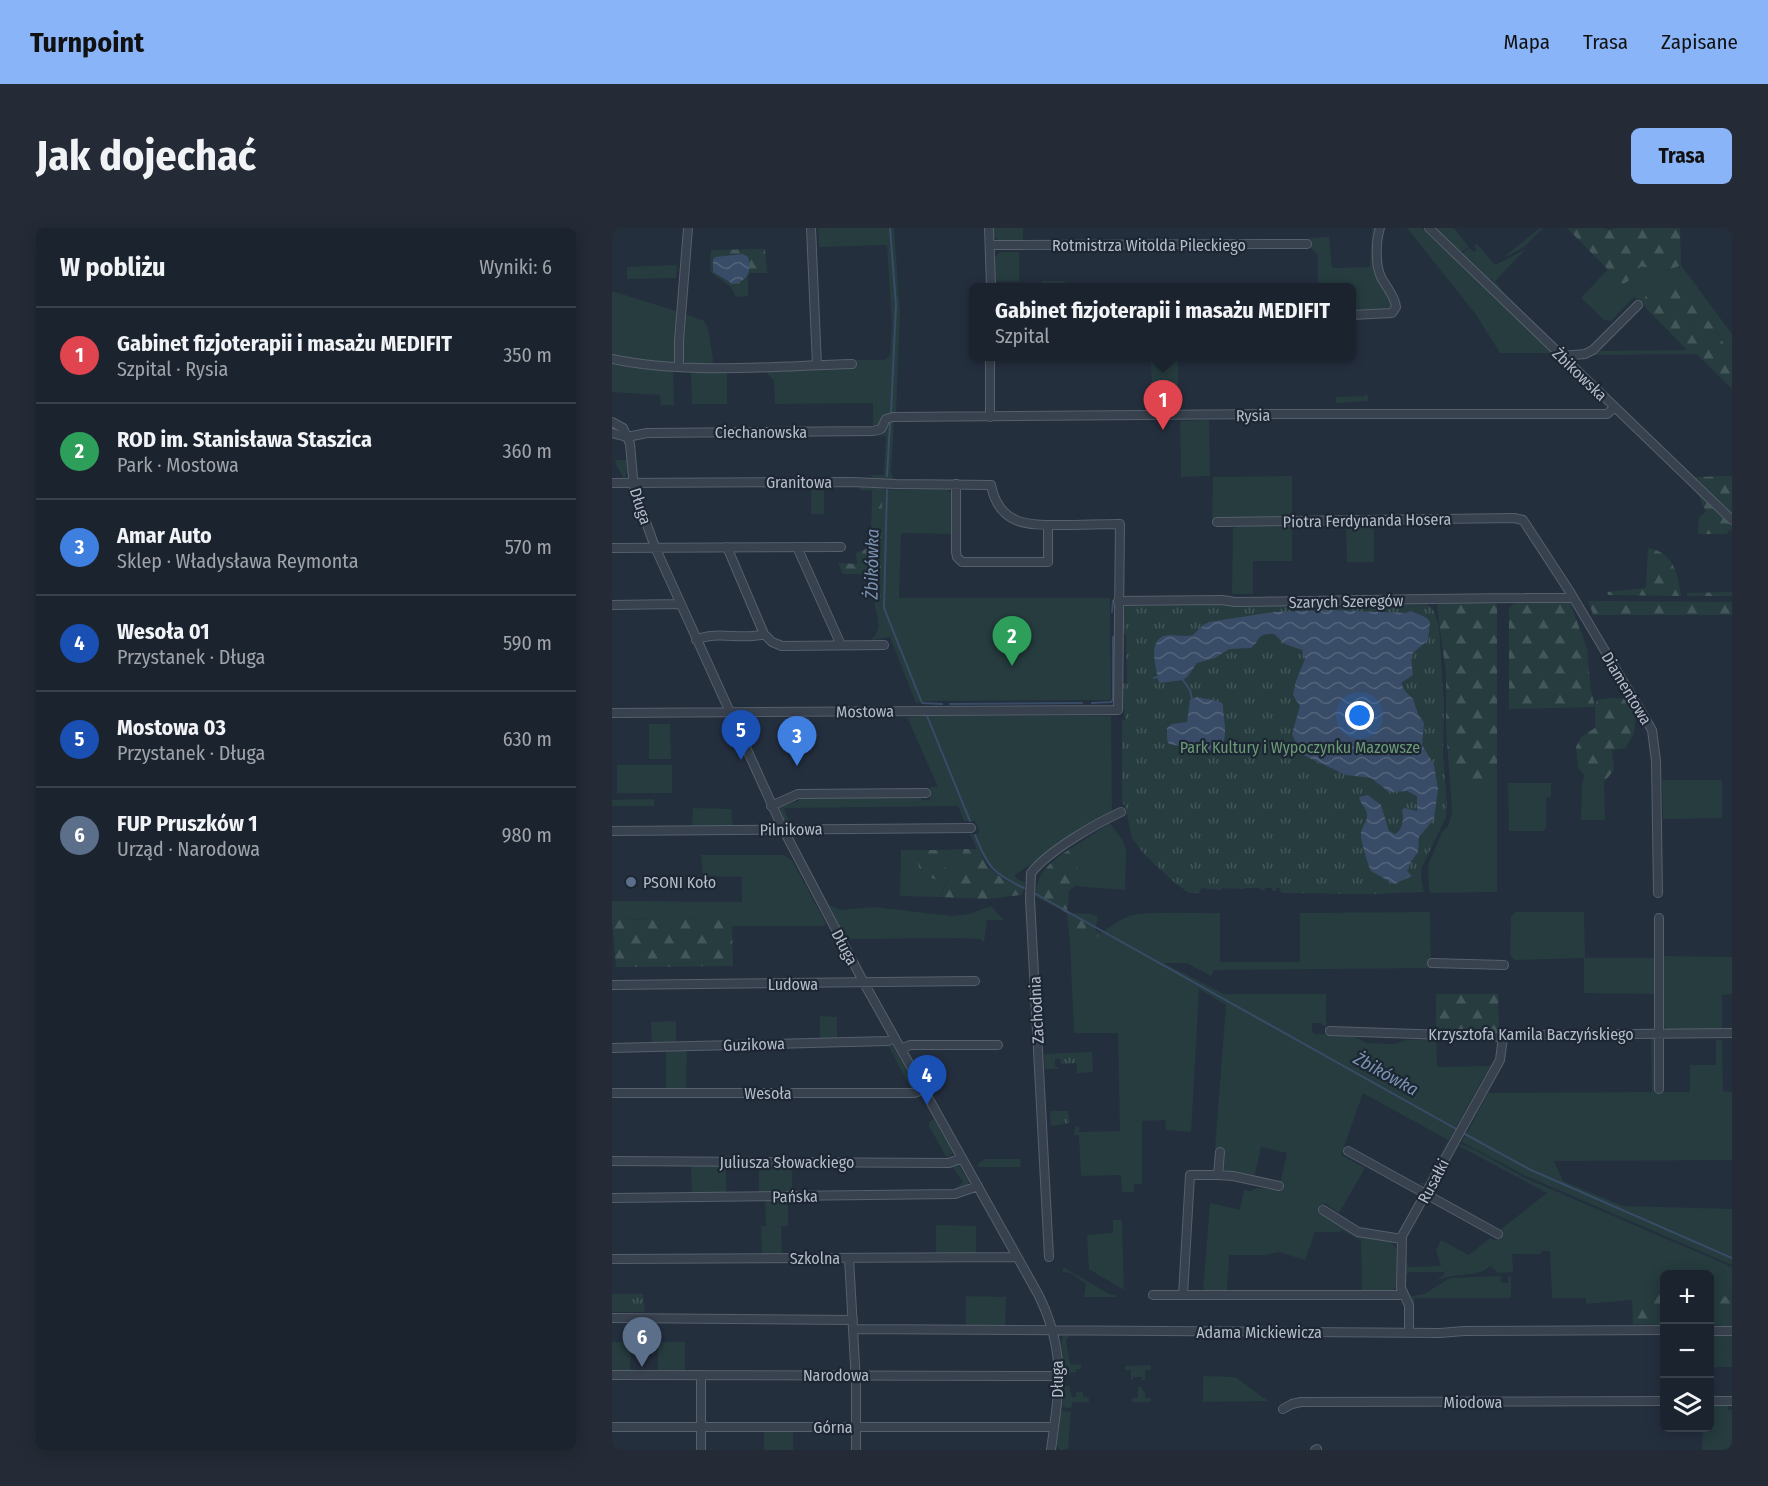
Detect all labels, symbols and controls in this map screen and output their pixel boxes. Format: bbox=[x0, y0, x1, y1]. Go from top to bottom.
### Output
text: Turnpoint bbox=[30, 26, 144, 59]
text: Mapa bbox=[1504, 29, 1550, 55]
text: Trasa bbox=[1583, 29, 1628, 55]
text: Zapisane bbox=[1661, 29, 1738, 55]
button: Trasa bbox=[1631, 128, 1732, 184]
text: Jak dojechać bbox=[36, 131, 256, 181]
street label: Rotmistrza Witolda Pileckiego bbox=[1052, 236, 1246, 255]
text: W pobliżu bbox=[60, 252, 166, 283]
text: Wyniki: 6 bbox=[479, 255, 552, 279]
popup bbox=[969, 283, 1356, 361]
text: Gabinet fizjoterapii i masażu MEDIFIT bbox=[995, 297, 1330, 324]
text: Szpital bbox=[995, 324, 1050, 348]
text: Gabinet fizjoterapii i masażu MEDIFIT bbox=[117, 330, 452, 357]
text: 1 bbox=[75, 343, 84, 367]
text: 350 m bbox=[503, 343, 552, 367]
street label: Żbikowska bbox=[1549, 344, 1611, 405]
text: Szpital · Rysia bbox=[117, 357, 228, 381]
pin: 1 bbox=[1144, 380, 1182, 430]
street label: Rysia bbox=[1236, 406, 1271, 425]
street label: Ciechanowska bbox=[715, 423, 807, 442]
text: ROD im. Stanisława Staszica bbox=[117, 426, 372, 453]
text: 2 bbox=[75, 439, 84, 463]
text: 360 m bbox=[503, 439, 552, 463]
text: Park · Mostowa bbox=[117, 453, 239, 477]
street label: Granitowa bbox=[766, 473, 832, 492]
street label: Długa bbox=[626, 485, 655, 527]
street label: Piotra Ferdynanda Hosera bbox=[1283, 510, 1452, 531]
text: Amar Auto bbox=[117, 522, 212, 549]
water label: Żbikówka bbox=[860, 528, 884, 601]
text: 3 bbox=[75, 535, 84, 559]
text: 570 m bbox=[505, 535, 552, 559]
text: Sklep · Władysława Reymonta bbox=[117, 549, 358, 573]
street label: Szarych Szeregów bbox=[1289, 591, 1404, 612]
pin: 2 bbox=[992, 616, 1032, 666]
text: Wesoła 01 bbox=[117, 618, 210, 645]
text: 4 bbox=[74, 631, 85, 655]
text: 590 m bbox=[503, 631, 552, 655]
text: Przystanek · Długa bbox=[117, 645, 265, 669]
street label: Diamentowa bbox=[1597, 649, 1656, 728]
street label: Mostowa bbox=[836, 701, 894, 722]
your location bbox=[1345, 701, 1374, 730]
pin: 5 bbox=[722, 710, 760, 760]
text: Mostowa 03 bbox=[117, 714, 226, 741]
pin: 3 bbox=[778, 716, 816, 766]
text: 5 bbox=[75, 727, 84, 751]
text: 630 m bbox=[503, 727, 552, 751]
park label: Park Kultury i Wypoczynku Mazowsze bbox=[1180, 738, 1420, 757]
text: Przystanek · Długa bbox=[117, 741, 265, 765]
text: FUP Pruszków 1 bbox=[117, 810, 258, 837]
street label: Pilnikowa bbox=[759, 819, 823, 840]
text: 6 bbox=[74, 823, 85, 847]
text: 980 m bbox=[502, 823, 552, 847]
text: Urząd · Narodowa bbox=[117, 837, 260, 861]
place label: PSONI Koło bbox=[643, 873, 716, 892]
marker: PSONI Koło bbox=[624, 875, 638, 889]
street label: Długa bbox=[827, 926, 862, 968]
street label: Ludowa bbox=[768, 975, 818, 994]
street label: Zachodnia bbox=[1025, 976, 1048, 1044]
street label: Krzysztofa Kamila Baczyńskiego bbox=[1428, 1025, 1634, 1044]
street label: Guzikowa bbox=[723, 1034, 785, 1055]
water label: Żbikówka bbox=[1349, 1047, 1422, 1101]
pin: 4 bbox=[908, 1056, 946, 1105]
street label: Wesoła bbox=[744, 1084, 792, 1103]
street label: Juliusza Słowackiego bbox=[720, 1153, 854, 1172]
street label: Rusałki bbox=[1414, 1156, 1453, 1207]
street label: Pańska bbox=[772, 1187, 818, 1206]
street label: Szkolna bbox=[790, 1249, 840, 1268]
map controls bbox=[1660, 1270, 1714, 1432]
button: + bbox=[1660, 1270, 1714, 1324]
pin: 6 bbox=[622, 1318, 662, 1367]
street label: Adama Mickiewicza bbox=[1196, 1323, 1322, 1342]
button: − bbox=[1660, 1324, 1714, 1378]
street label: Długa bbox=[1048, 1360, 1067, 1398]
street label: Narodowa bbox=[803, 1366, 869, 1385]
button: layers bbox=[1660, 1378, 1714, 1432]
street label: Miodowa bbox=[1444, 1393, 1503, 1412]
street label: Górna bbox=[813, 1418, 853, 1437]

